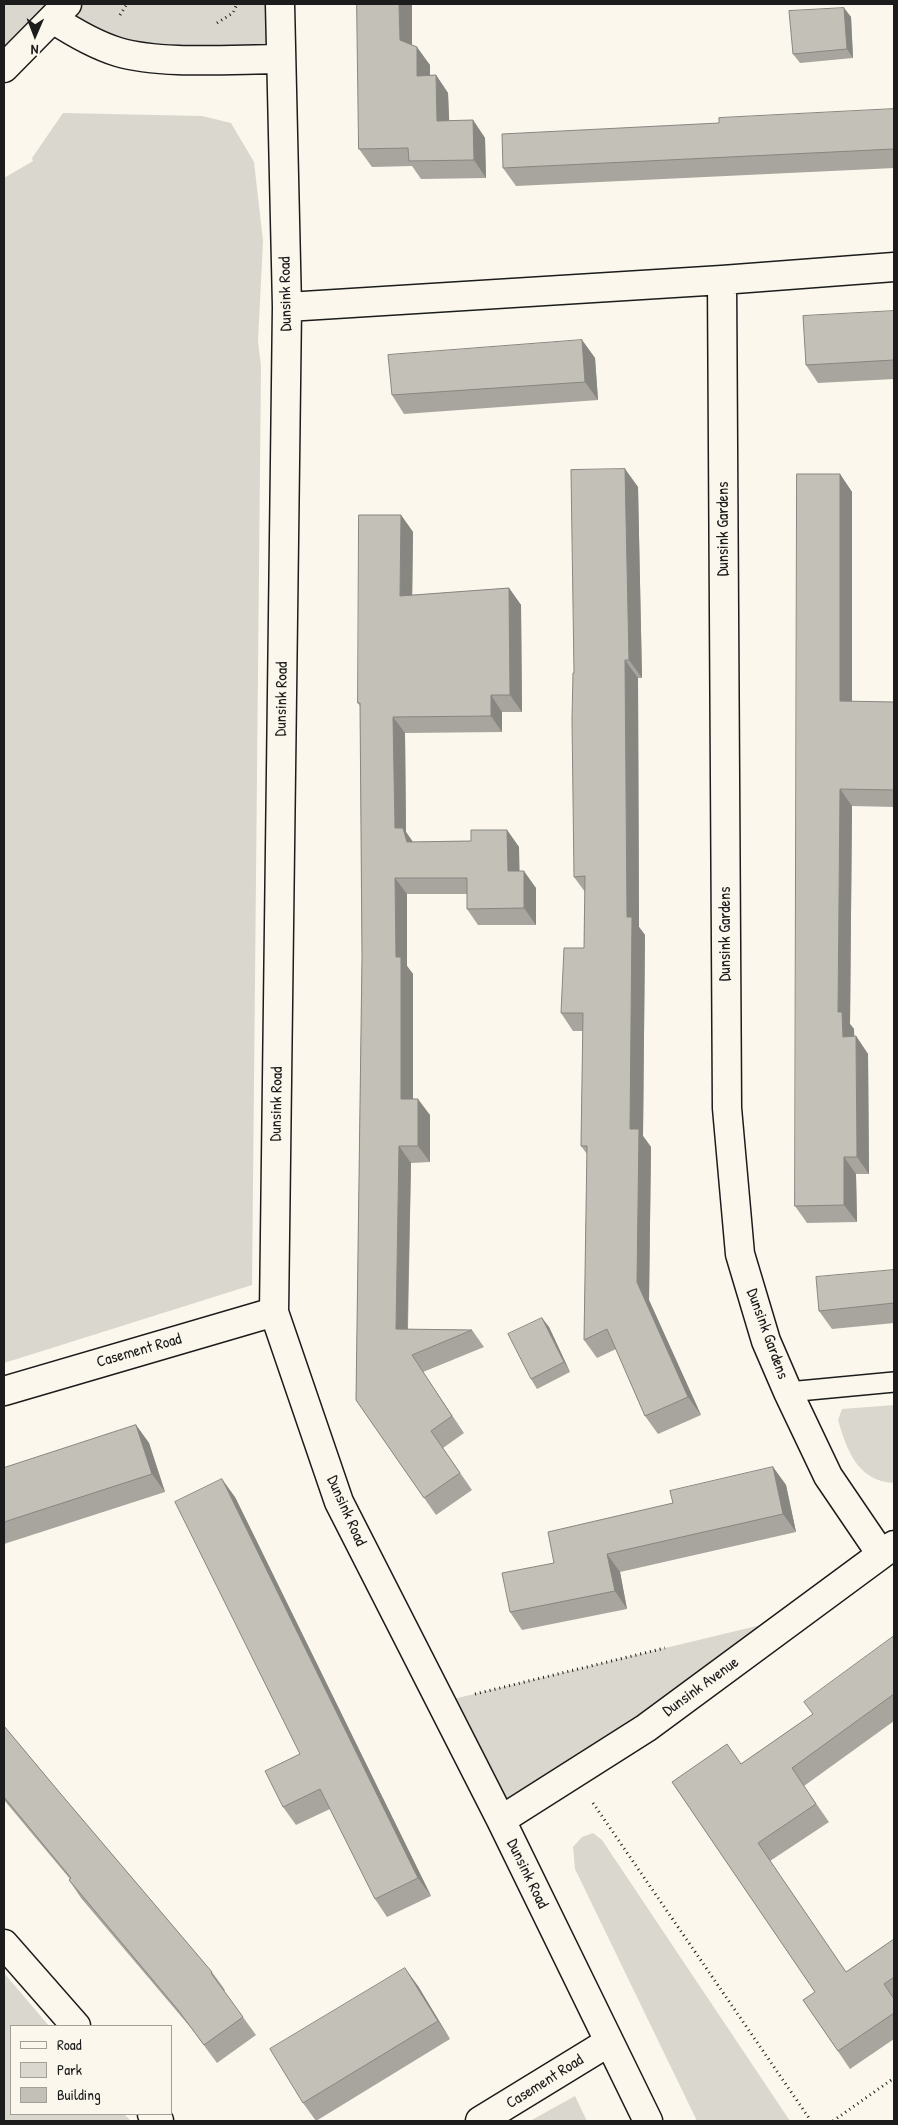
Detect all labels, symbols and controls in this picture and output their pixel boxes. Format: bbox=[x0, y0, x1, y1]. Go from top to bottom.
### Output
north arrow bbox=[10, 10, 60, 60]
text: N bbox=[31, 41, 39, 60]
street label: Dunsink Road bbox=[276, 256, 296, 332]
street label: Dunsink Gardens bbox=[714, 482, 734, 576]
street label: Dunsink Road bbox=[272, 661, 292, 737]
street label: Dunsink Gardens bbox=[716, 887, 736, 981]
street label: Dunsink Road bbox=[267, 1066, 287, 1142]
street label: Dunsink Gardens bbox=[742, 1286, 792, 1382]
street label: Casement Road bbox=[94, 1330, 184, 1372]
street label: Dunsink Road bbox=[322, 1473, 370, 1549]
street label: Dunsink Avenue bbox=[659, 1653, 743, 1721]
street label: Dunsink Road bbox=[502, 1836, 552, 1912]
legend bbox=[10, 2025, 172, 2115]
text: Road bbox=[57, 2034, 82, 2055]
street label: Casement Road bbox=[503, 2051, 587, 2113]
text: Park bbox=[57, 2059, 82, 2080]
text: Building bbox=[57, 2084, 101, 2105]

